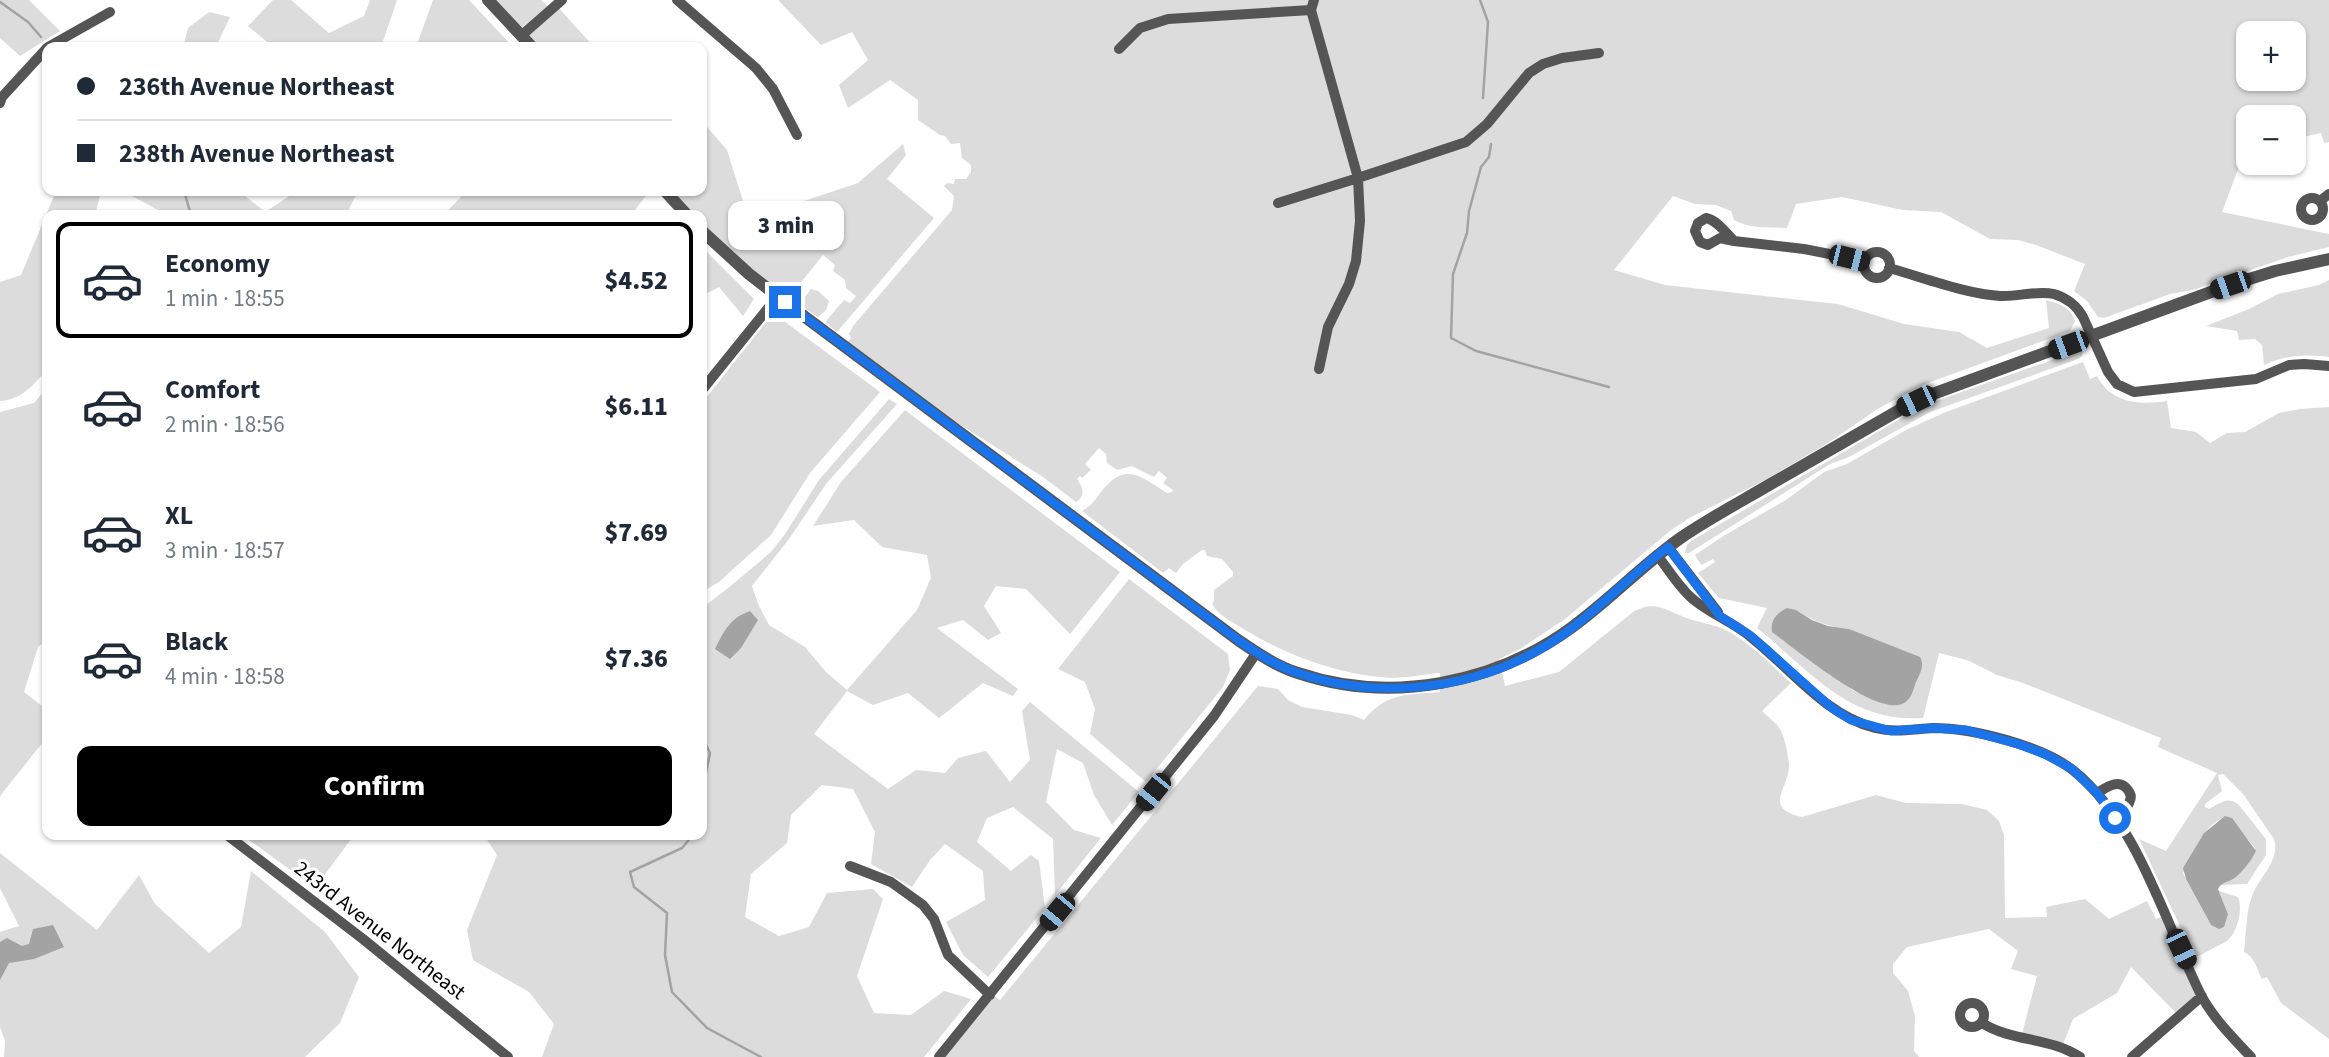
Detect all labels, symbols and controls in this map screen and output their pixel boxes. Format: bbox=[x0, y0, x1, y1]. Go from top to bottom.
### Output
map controls bbox=[2236, 21, 2306, 175]
button: + bbox=[2236, 21, 2306, 91]
text: 236th Avenue Northeast bbox=[119, 68, 395, 105]
button: − bbox=[2236, 105, 2306, 175]
text: 238th Avenue Northeast bbox=[119, 135, 395, 172]
callout: 3 min bbox=[727, 201, 843, 250]
text: 3 min bbox=[758, 209, 814, 242]
car bbox=[1827, 243, 1872, 273]
text: Economy bbox=[165, 245, 270, 282]
icon: car bbox=[81, 249, 144, 312]
text: $4.52 bbox=[604, 262, 668, 299]
car bbox=[2207, 268, 2254, 302]
text: 1 min · 18:55 bbox=[165, 282, 285, 315]
route end bbox=[769, 286, 801, 318]
car bbox=[2045, 328, 2092, 362]
text: Comfort bbox=[165, 371, 260, 408]
icon: car bbox=[81, 375, 144, 438]
car bbox=[1893, 382, 1940, 420]
text: $6.11 bbox=[604, 388, 668, 425]
text: 2 min · 18:56 bbox=[165, 408, 285, 441]
text: XL bbox=[165, 497, 193, 534]
icon: car bbox=[81, 501, 144, 564]
text: $7.69 bbox=[604, 514, 668, 551]
text: 3 min · 18:57 bbox=[165, 534, 285, 567]
text: Black bbox=[165, 623, 228, 660]
icon: car bbox=[81, 627, 144, 690]
text: $7.36 bbox=[604, 640, 668, 677]
text: 4 min · 18:58 bbox=[165, 660, 285, 693]
button: Confirm bbox=[77, 746, 672, 826]
car bbox=[1132, 769, 1175, 815]
route start bbox=[2099, 802, 2131, 834]
street label: 243rd Avenue Northeast bbox=[288, 853, 472, 1007]
car bbox=[1036, 889, 1079, 935]
car bbox=[2163, 926, 2200, 972]

